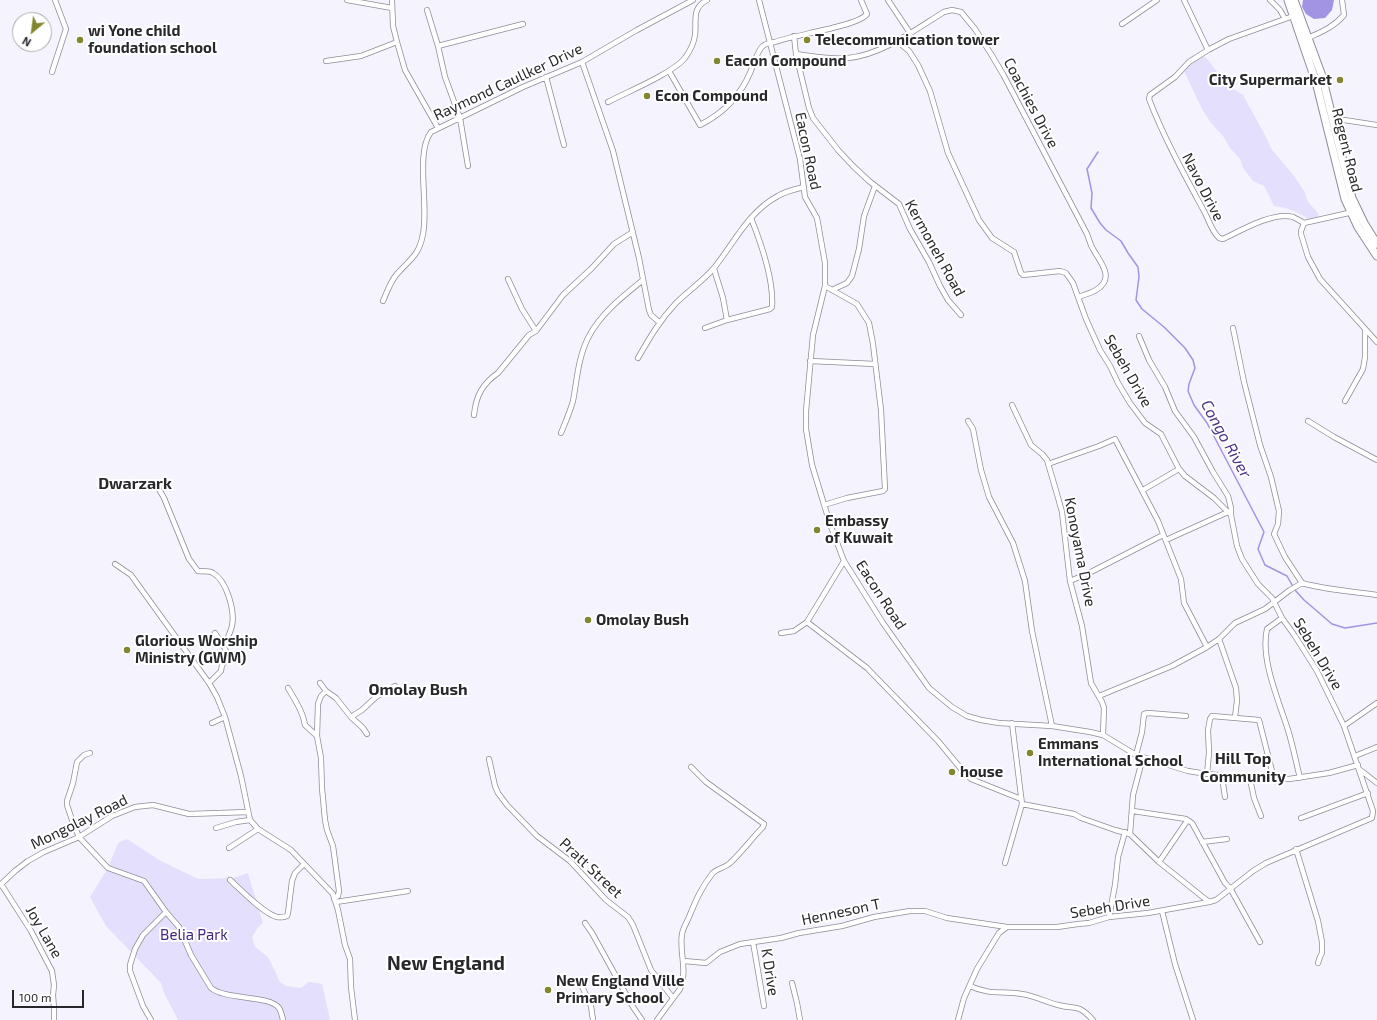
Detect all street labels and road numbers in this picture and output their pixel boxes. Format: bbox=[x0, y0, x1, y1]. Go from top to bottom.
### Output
street label: Raymond Caullker Drive bbox=[431, 40, 585, 124]
street label: Coachies Drive bbox=[1000, 55, 1062, 151]
street label: Regent Road bbox=[1328, 106, 1366, 194]
street label: Eacon Road bbox=[791, 111, 825, 191]
street label: Navo Drive bbox=[1178, 150, 1228, 224]
street label: Kermoneh Road bbox=[901, 197, 969, 299]
street label: Sebeh Drive bbox=[1100, 332, 1156, 410]
street label: Konoyama Drive bbox=[1061, 496, 1099, 608]
street label: Eacon Road bbox=[852, 557, 910, 633]
street label: Sebeh Drive bbox=[1289, 615, 1347, 693]
street label: Mongolay Road bbox=[28, 791, 130, 853]
street label: Pratt Street bbox=[556, 834, 626, 902]
street label: Sebeh Drive bbox=[1069, 892, 1151, 922]
street label: Henneson T bbox=[800, 895, 882, 929]
street label: Joy Lane bbox=[22, 903, 66, 961]
street label: K Drive bbox=[757, 947, 783, 997]

